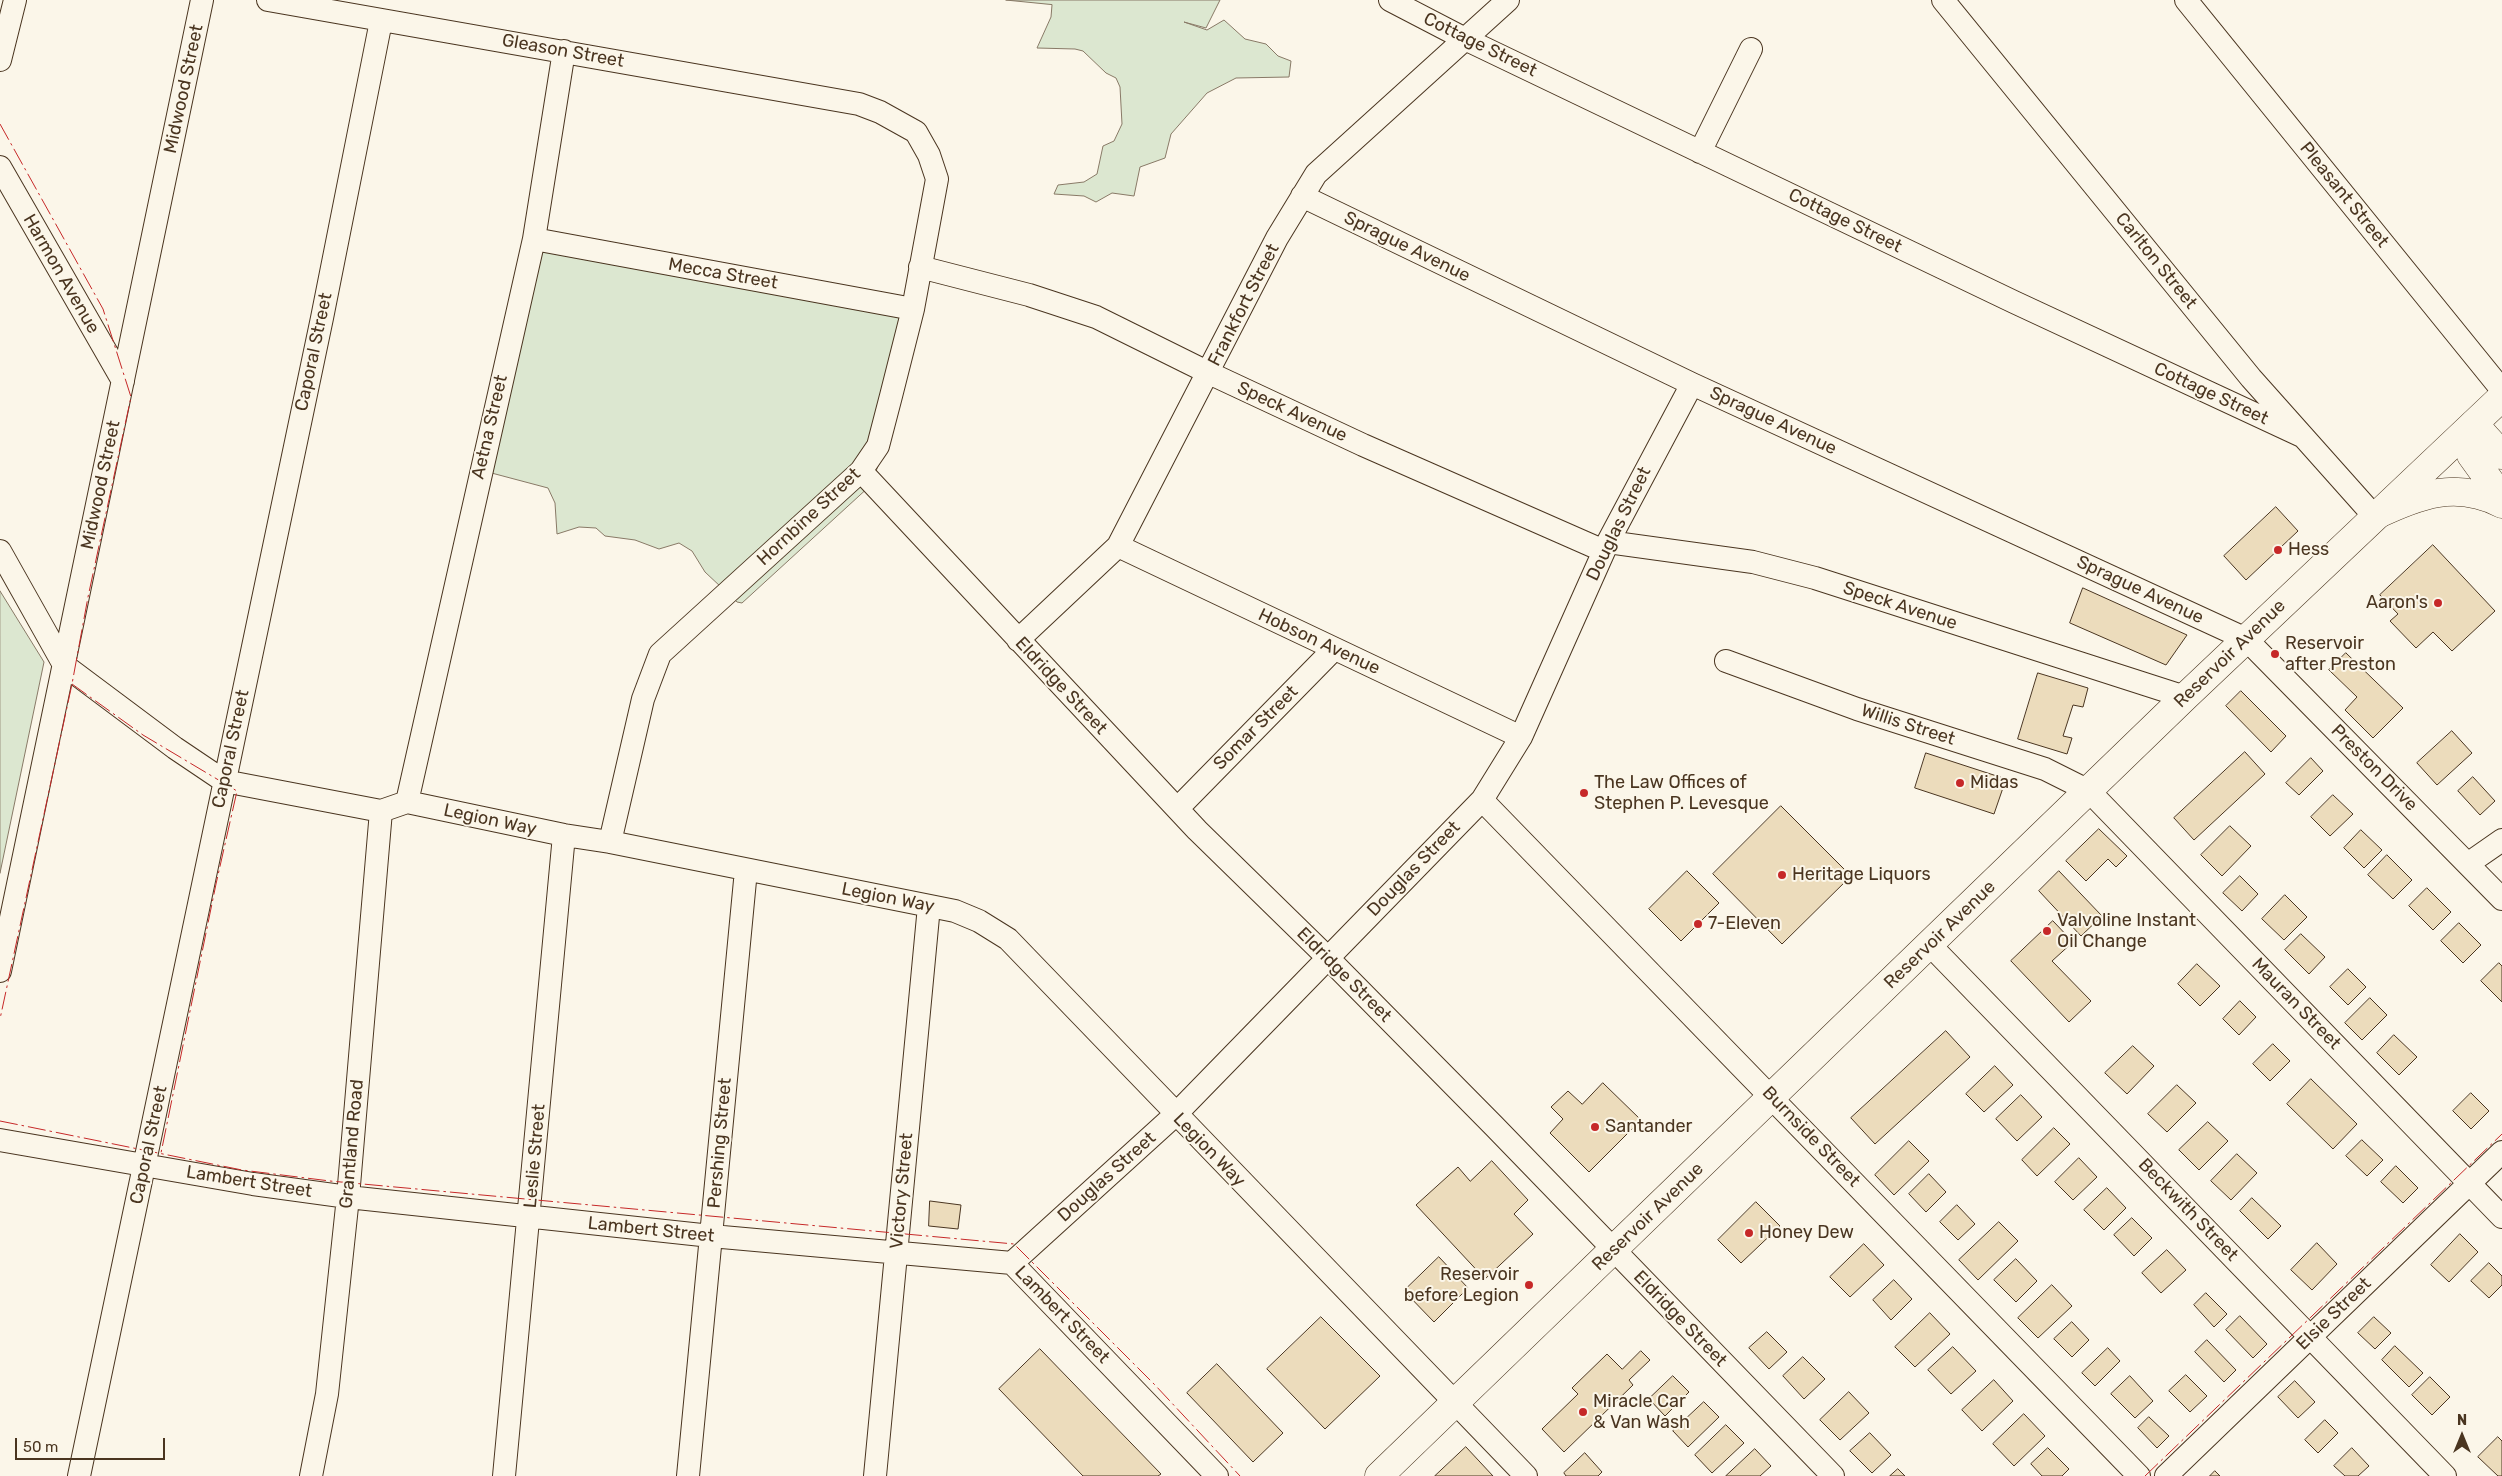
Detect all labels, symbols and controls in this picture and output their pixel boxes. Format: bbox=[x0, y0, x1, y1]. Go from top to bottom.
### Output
street label: Cottage Street bbox=[1420, 8, 1540, 82]
street label: Midwood Street bbox=[160, 23, 208, 155]
street label: Gleason Street bbox=[500, 30, 626, 72]
street label: Pleasant Street bbox=[2295, 138, 2393, 252]
street label: Cottage Street bbox=[1785, 184, 1905, 258]
street label: Sprague Avenue bbox=[1340, 207, 1474, 287]
street label: Carlton Street bbox=[2111, 208, 2201, 314]
street label: Harmon Avenue bbox=[18, 210, 104, 338]
street label: Frankfort Street bbox=[1204, 240, 1284, 370]
street label: Mecca Street bbox=[667, 254, 779, 294]
street label: Caporal Street bbox=[291, 291, 337, 413]
street label: Cottage Street bbox=[2150, 358, 2272, 430]
street label: Aetna Street bbox=[468, 373, 512, 481]
street label: Speck Avenue bbox=[1234, 377, 1350, 447]
street label: Sprague Avenue bbox=[1706, 382, 1840, 460]
street label: Midwood Street bbox=[77, 419, 125, 551]
street label: Douglas Street bbox=[1582, 463, 1656, 585]
street label: Hornbine Street bbox=[753, 464, 865, 570]
place label: Hess bbox=[2288, 539, 2329, 561]
marker: Hess bbox=[2272, 544, 2284, 556]
street label: Sprague Avenue bbox=[2073, 551, 2207, 629]
street label: Speck Avenue bbox=[1840, 577, 1960, 635]
place label: Aaron's bbox=[2366, 592, 2428, 614]
street label: Reservoir Avenue bbox=[2170, 595, 2290, 713]
marker: Aaron's bbox=[2432, 597, 2444, 609]
street label: Hobson Avenue bbox=[1255, 604, 1383, 680]
street label: Eldridge Street bbox=[1010, 633, 1112, 739]
place label: Reservoir after Preston bbox=[2285, 633, 2396, 676]
marker: Reservoir after Preston bbox=[2269, 648, 2281, 660]
street label: Somar Street bbox=[1209, 681, 1303, 775]
street label: Caporal Street bbox=[208, 688, 254, 810]
street label: Willis Street bbox=[1858, 700, 1958, 750]
street label: Preston Drive bbox=[2326, 720, 2422, 816]
place label: The Law Offices of Stephen P. Levesque bbox=[1594, 772, 1769, 814]
place label: Midas bbox=[1970, 772, 2018, 794]
marker: Midas bbox=[1954, 777, 1966, 789]
marker: The Law Offices of Stephen P. Levesque bbox=[1578, 787, 1590, 799]
street label: Legion Way bbox=[442, 800, 538, 840]
street label: Douglas Street bbox=[1363, 817, 1465, 921]
place label: Heritage Liquors bbox=[1792, 864, 1931, 886]
marker: Heritage Liquors bbox=[1776, 869, 1788, 881]
street label: Reservoir Avenue bbox=[1880, 876, 2000, 994]
street label: Legion Way bbox=[840, 878, 936, 918]
place label: Valvoline Instant Oil Change bbox=[2057, 910, 2196, 952]
place label: 7-Eleven bbox=[1708, 913, 1781, 935]
marker: 7-Eleven bbox=[1692, 918, 1704, 930]
street label: Eldridge Street bbox=[1292, 923, 1396, 1027]
marker: Valvoline Instant Oil Change bbox=[2041, 925, 2053, 937]
street label: Mauran Street bbox=[2247, 954, 2345, 1054]
street label: Pershing Street bbox=[704, 1077, 736, 1209]
street label: Grantland Road bbox=[336, 1078, 368, 1210]
street label: Burnside Street bbox=[1758, 1082, 1864, 1192]
street label: Caporal Street bbox=[126, 1084, 172, 1206]
street label: Leslie Street bbox=[520, 1103, 550, 1209]
street label: Legion Way bbox=[1168, 1109, 1250, 1191]
place label: Santander bbox=[1605, 1116, 1692, 1138]
marker: Santander bbox=[1589, 1121, 1601, 1133]
street label: Douglas Street bbox=[1054, 1127, 1160, 1227]
street label: Victory Street bbox=[886, 1132, 918, 1250]
street label: Beckwith Street bbox=[2133, 1154, 2243, 1266]
street label: Reservoir Avenue bbox=[1588, 1158, 1708, 1276]
street label: Lambert Street bbox=[184, 1161, 314, 1203]
street label: Lambert Street bbox=[587, 1213, 715, 1247]
place label: Honey Dew bbox=[1759, 1222, 1854, 1244]
marker: Honey Dew bbox=[1743, 1227, 1755, 1239]
street label: Lambert Street bbox=[1010, 1262, 1114, 1368]
place label: Reservoir before Legion bbox=[1404, 1264, 1519, 1306]
street label: Eldridge Street bbox=[1629, 1266, 1731, 1372]
street label: Elsie Street bbox=[2292, 1273, 2376, 1355]
marker: Reservoir before Legion bbox=[1523, 1279, 1535, 1291]
place label: Miracle Car & Van Wash bbox=[1593, 1391, 1690, 1434]
marker: Miracle Car & Van Wash bbox=[1577, 1406, 1589, 1418]
north arrow bbox=[2437, 1411, 2487, 1461]
text: N bbox=[2457, 1412, 2467, 1429]
scale bar bbox=[18, 1428, 168, 1460]
text: 50 m bbox=[23, 1438, 58, 1456]

